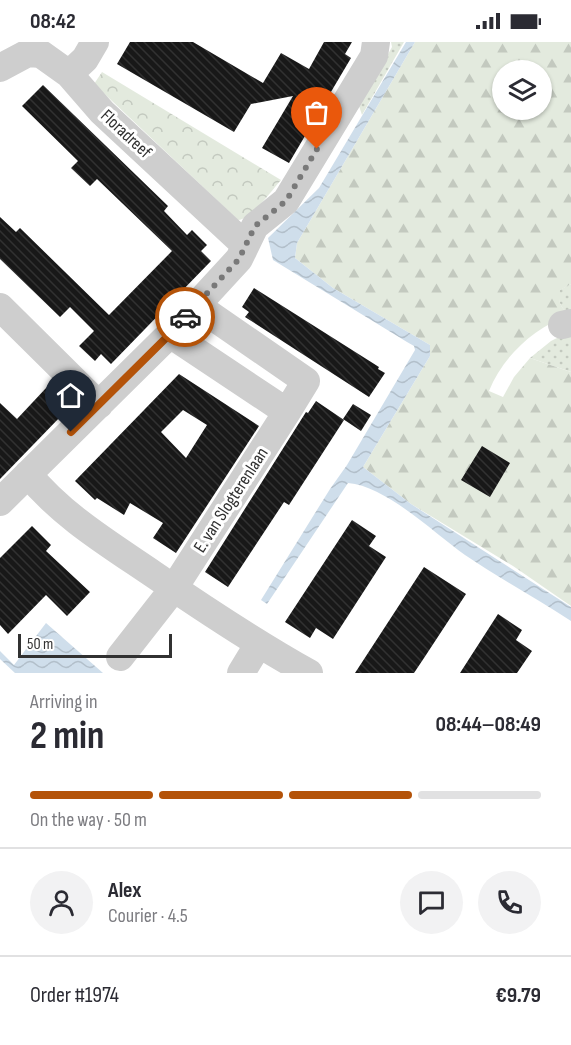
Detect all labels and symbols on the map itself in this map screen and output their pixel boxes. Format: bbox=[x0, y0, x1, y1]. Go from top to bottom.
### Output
pin bbox=[291, 87, 342, 149]
street label: Floradreef bbox=[96, 105, 156, 163]
courier bbox=[155, 287, 215, 347]
pin bbox=[45, 370, 96, 432]
street label: E. van Slogterenlaan bbox=[189, 444, 273, 556]
scale bar bbox=[18, 631, 172, 658]

